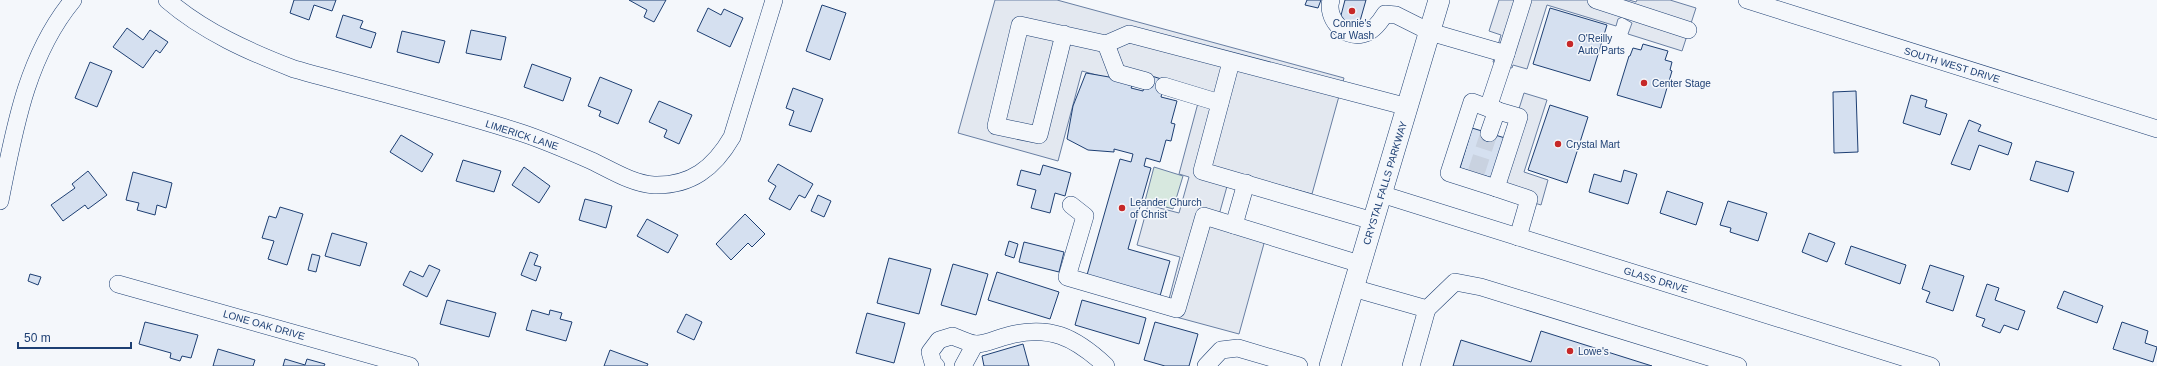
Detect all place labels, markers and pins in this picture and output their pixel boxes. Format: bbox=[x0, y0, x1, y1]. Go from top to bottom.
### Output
marker: Connie's Car Wash bbox=[1347, 6, 1357, 16]
place label: Connie's Car Wash bbox=[1330, 18, 1374, 41]
place label: O'Reilly Auto Parts bbox=[1578, 33, 1625, 56]
marker: O'Reilly Auto Parts bbox=[1565, 39, 1575, 49]
marker: Center Stage bbox=[1639, 78, 1649, 88]
place label: Center Stage bbox=[1652, 78, 1711, 89]
marker: Crystal Mart bbox=[1553, 139, 1563, 149]
place label: Crystal Mart bbox=[1566, 139, 1620, 150]
place label: Leander Church of Christ bbox=[1130, 197, 1202, 220]
marker: Leander Church of Christ bbox=[1117, 203, 1127, 213]
marker: Lowe's bbox=[1565, 346, 1575, 356]
place label: Lowe's bbox=[1578, 346, 1609, 357]

